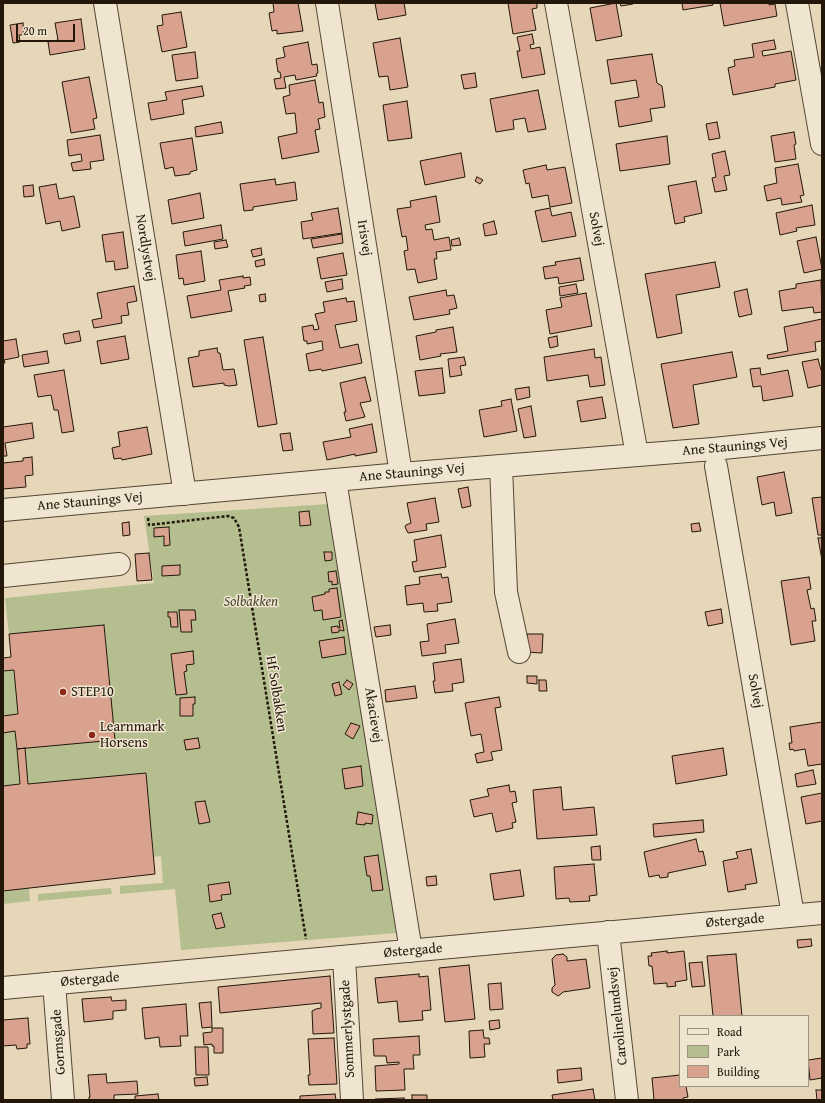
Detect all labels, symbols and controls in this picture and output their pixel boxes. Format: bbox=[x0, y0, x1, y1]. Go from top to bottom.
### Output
scale bar bbox=[18, 16, 77, 42]
text: 20 m bbox=[23, 22, 47, 39]
street label: Solvej bbox=[585, 210, 607, 248]
street label: Nordlystvej bbox=[131, 213, 159, 283]
street label: Irisvej bbox=[353, 219, 375, 257]
street label: Ane Staunings Vej bbox=[682, 434, 788, 460]
street label: Ane Staunings Vej bbox=[359, 460, 465, 486]
street label: Ane Staunings Vej bbox=[37, 489, 143, 515]
park label: Solbakken bbox=[224, 594, 278, 610]
street label: Hf Solbakken bbox=[262, 655, 290, 733]
street label: Solvej bbox=[744, 672, 766, 710]
place label: STEP10 bbox=[71, 684, 114, 700]
street label: Akacievej bbox=[360, 686, 386, 744]
marker: STEP10 bbox=[58, 687, 68, 697]
place label: Learnmark Horsens bbox=[100, 719, 165, 752]
marker: Learnmark Horsens bbox=[87, 730, 97, 740]
street label: Østergade bbox=[705, 910, 765, 932]
street label: Østergade bbox=[383, 940, 443, 962]
street label: Carolinelundsvej bbox=[604, 966, 632, 1066]
street label: Østergade bbox=[60, 969, 120, 991]
street label: Sommerlystgade bbox=[337, 980, 359, 1078]
street label: Gormsgade bbox=[48, 1009, 70, 1075]
legend bbox=[679, 1015, 809, 1087]
text: Road bbox=[717, 1023, 742, 1040]
text: Park bbox=[717, 1043, 740, 1060]
text: Building bbox=[717, 1063, 760, 1080]

